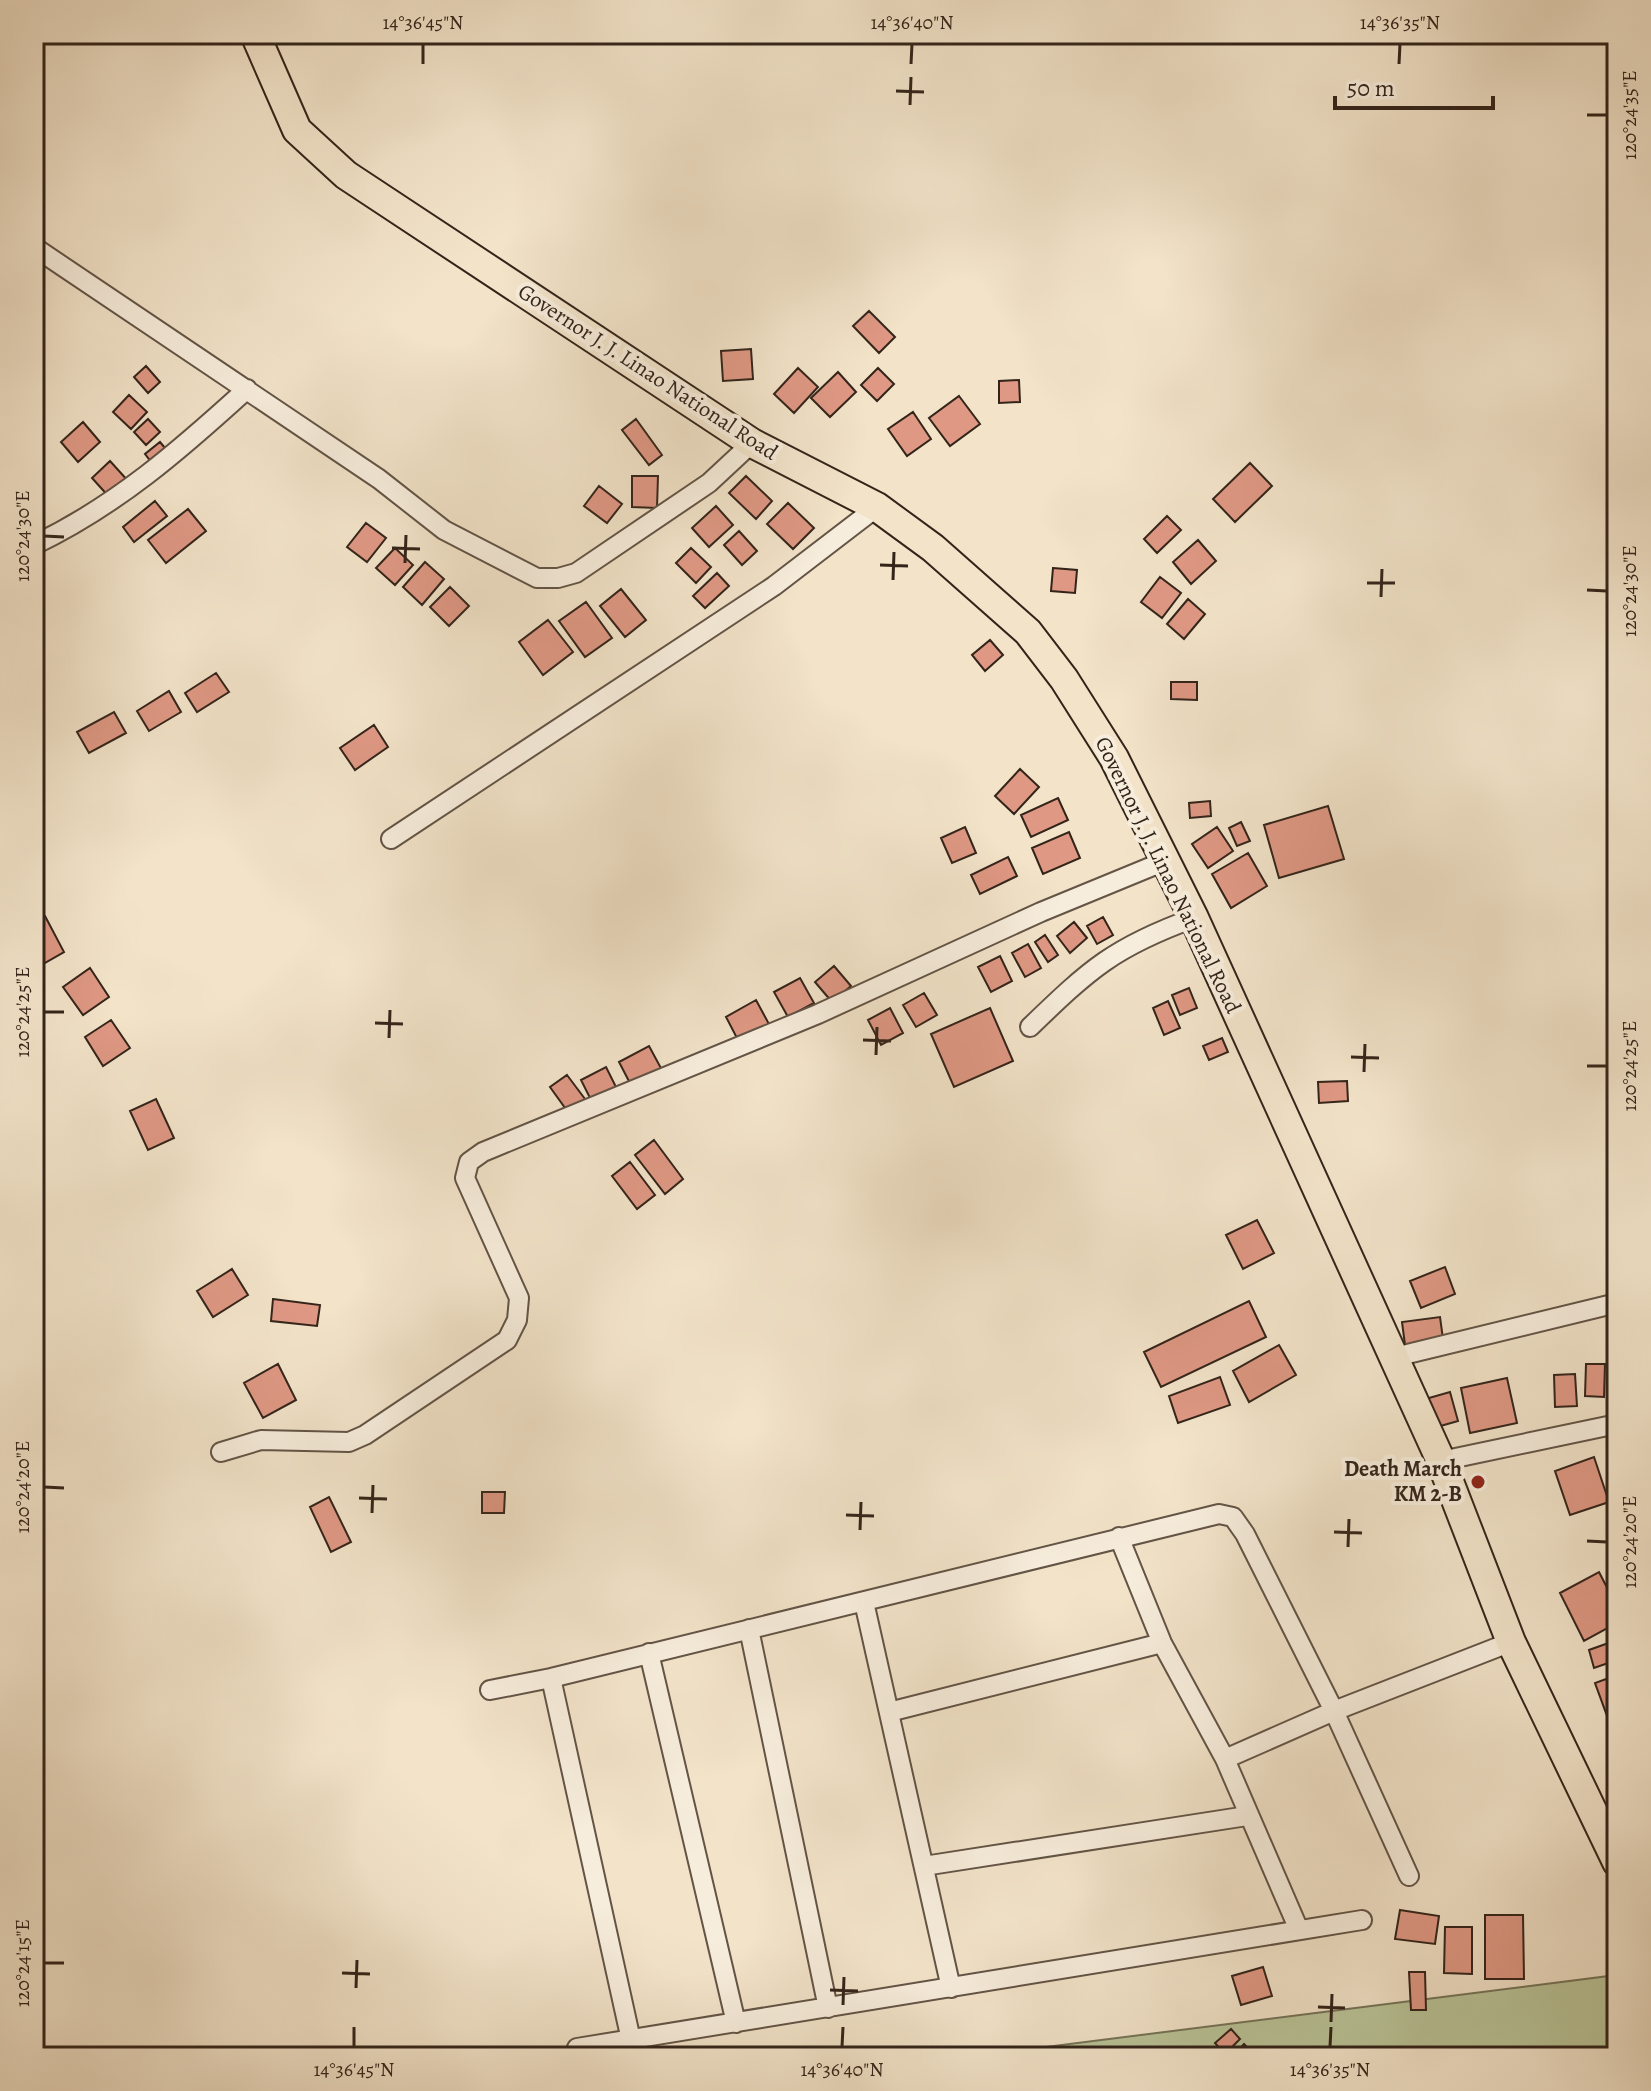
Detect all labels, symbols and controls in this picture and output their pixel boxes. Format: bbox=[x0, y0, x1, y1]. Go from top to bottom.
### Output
text: 14°36'45"N bbox=[382, 9, 464, 36]
text: 14°36'40"N bbox=[870, 9, 954, 36]
text: 14°36'35"N bbox=[1360, 9, 1440, 36]
scale bar bbox=[1335, 60, 1493, 110]
text: 120°24'35"E bbox=[1616, 70, 1643, 160]
text: 50 m bbox=[1347, 72, 1395, 104]
street label: Governor J. J. Linao National Road bbox=[512, 277, 784, 468]
text: 120°24'30"E bbox=[9, 490, 36, 582]
text: 120°24'30"E bbox=[1616, 545, 1643, 637]
street label: Governor J. J. Linao National Road bbox=[1088, 732, 1248, 1018]
text: 120°24'25"E bbox=[9, 967, 36, 1058]
text: 120°24'25"E bbox=[1616, 1021, 1643, 1112]
text: 120°24'20"E bbox=[9, 1440, 36, 1534]
place label: Death March KM 2-B bbox=[1344, 1454, 1462, 1509]
marker: Death March KM 2-B bbox=[1469, 1473, 1487, 1491]
text: 120°24'20"E bbox=[1616, 1495, 1643, 1589]
text: 120°24'15"E bbox=[9, 1919, 36, 2007]
text: 14°36'45"N bbox=[313, 2056, 395, 2083]
text: 14°36'40"N bbox=[800, 2056, 884, 2083]
text: 14°36'35"N bbox=[1290, 2056, 1370, 2083]

